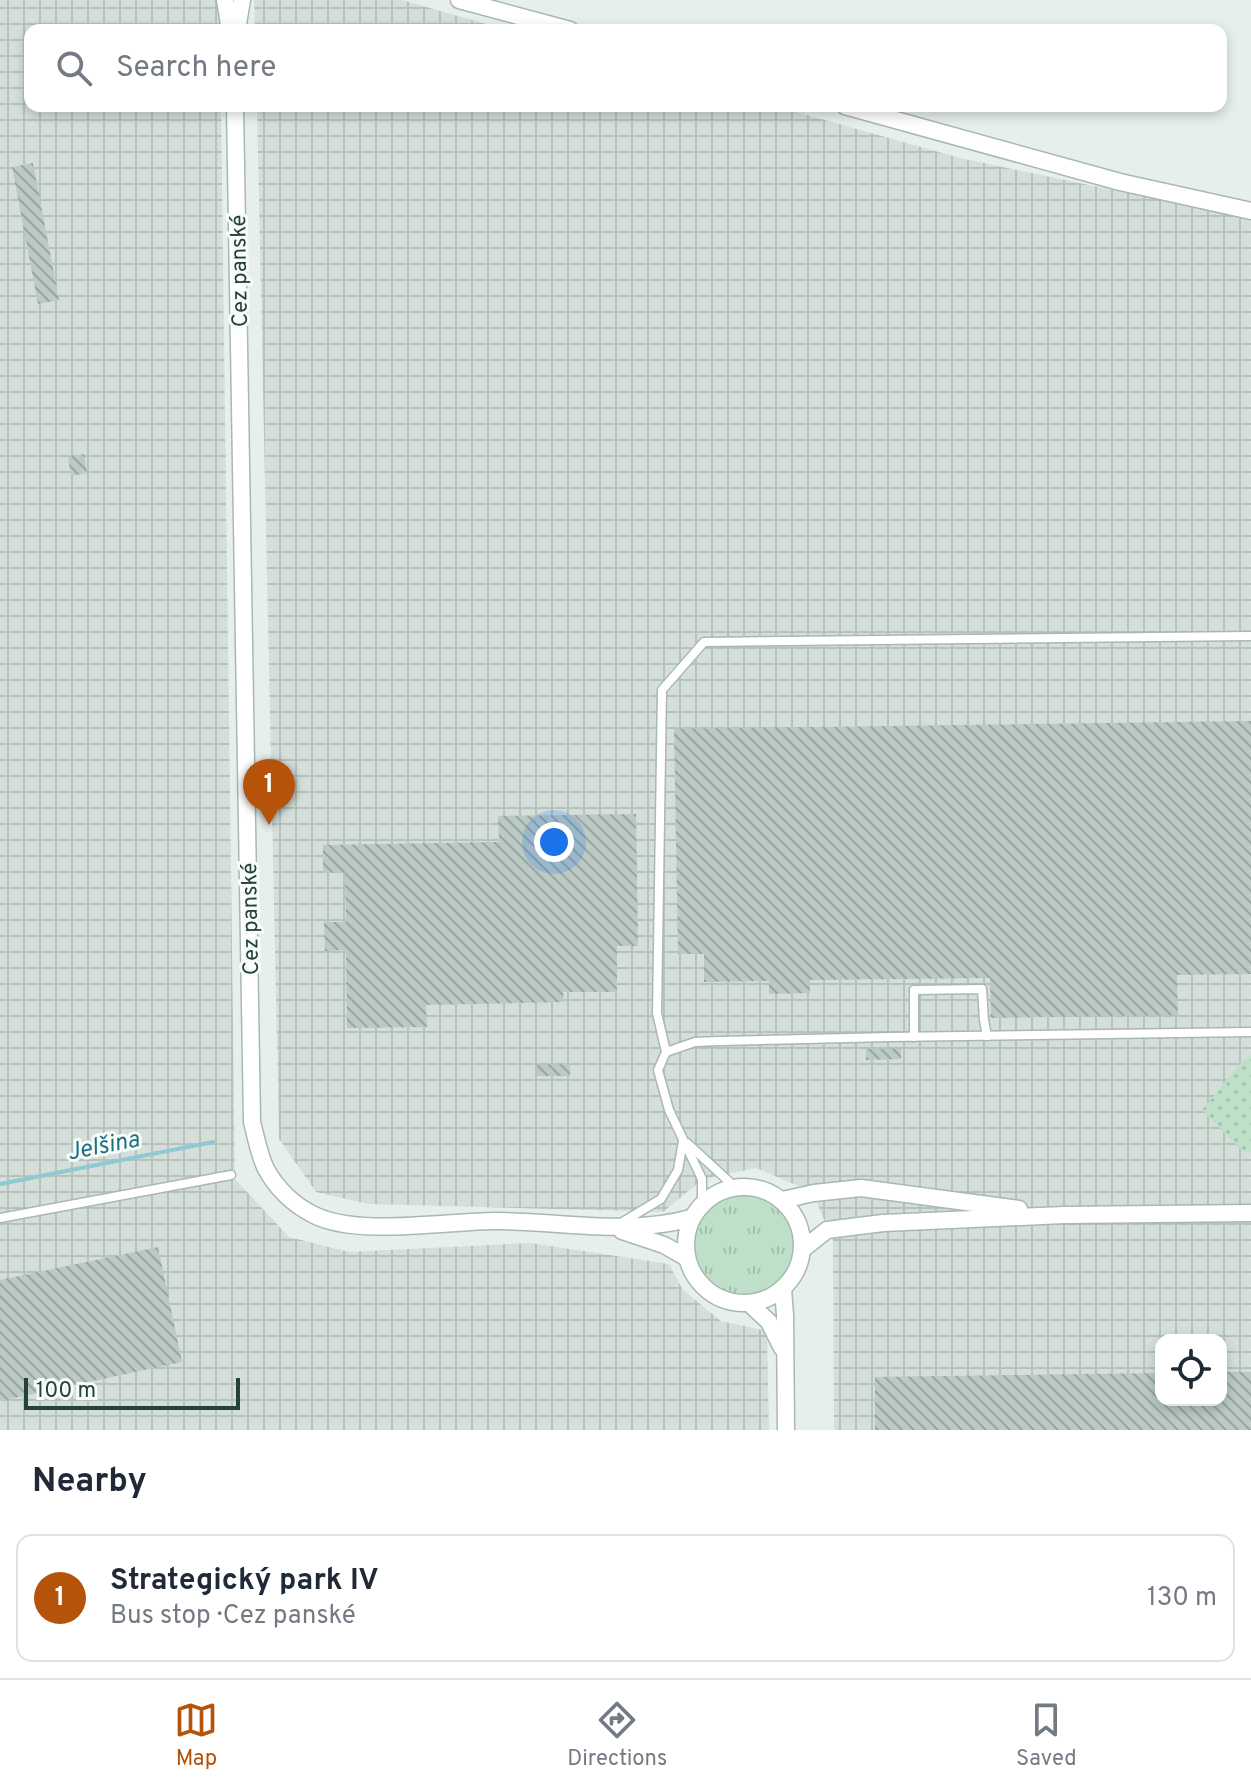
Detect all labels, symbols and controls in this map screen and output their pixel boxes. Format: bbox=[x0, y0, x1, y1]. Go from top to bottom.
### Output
search box bbox=[24, 24, 1227, 112]
icon: search bbox=[52, 46, 96, 90]
text: Search here bbox=[116, 50, 276, 87]
street label: Cez panské bbox=[226, 215, 255, 327]
pin: 1 bbox=[243, 759, 295, 825]
your location bbox=[534, 822, 574, 862]
street label: Cez panské bbox=[237, 863, 266, 975]
water label: Jelšina bbox=[65, 1125, 143, 1169]
map controls bbox=[1155, 1334, 1227, 1406]
button: locate bbox=[1155, 1334, 1227, 1406]
scale bar bbox=[24, 1374, 240, 1410]
text: 100 m bbox=[36, 1378, 96, 1405]
text: Nearby bbox=[32, 1461, 147, 1504]
text: Strategický park IV bbox=[110, 1563, 379, 1600]
text: 1 bbox=[55, 1582, 65, 1615]
text: 130 m bbox=[1147, 1582, 1217, 1615]
text: Bus stop · Cez panské bbox=[110, 1600, 356, 1633]
tab: Map bbox=[174, 1698, 218, 1773]
tab: Directions bbox=[567, 1698, 667, 1773]
tab: Saved bbox=[1016, 1698, 1077, 1773]

